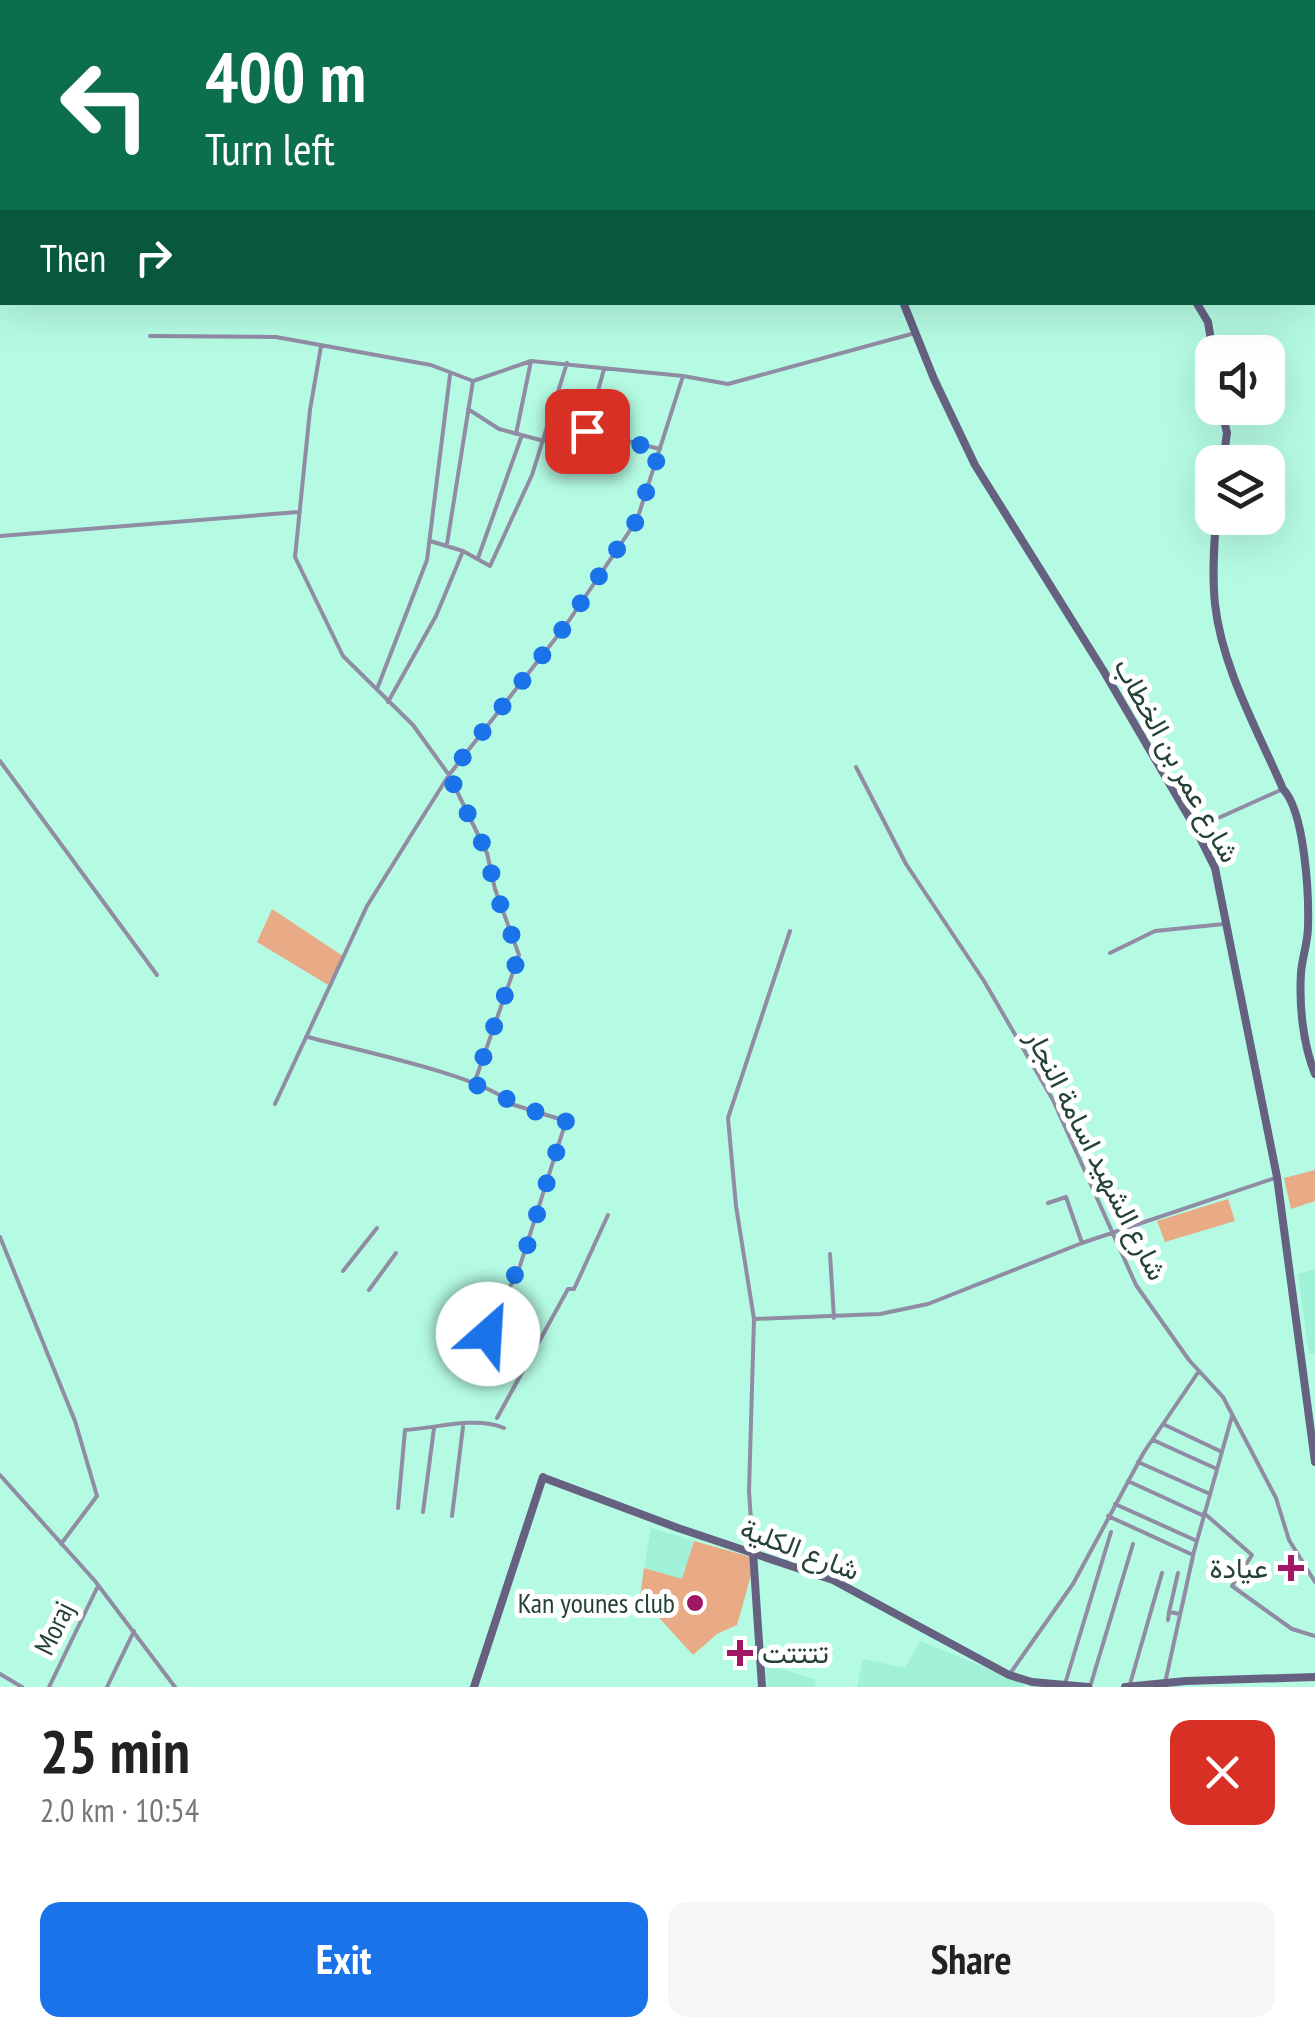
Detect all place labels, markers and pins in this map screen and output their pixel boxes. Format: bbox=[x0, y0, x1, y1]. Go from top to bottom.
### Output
pin bbox=[545, 389, 630, 474]
place label: عيادة bbox=[1209, 1549, 1268, 1586]
marker: عيادة bbox=[1278, 1555, 1304, 1581]
place label: Kan younes club bbox=[518, 1584, 675, 1621]
marker: Kan younes club bbox=[684, 1592, 706, 1614]
place label: تتتتت bbox=[762, 1634, 829, 1671]
marker: تتتتت bbox=[727, 1640, 753, 1666]

